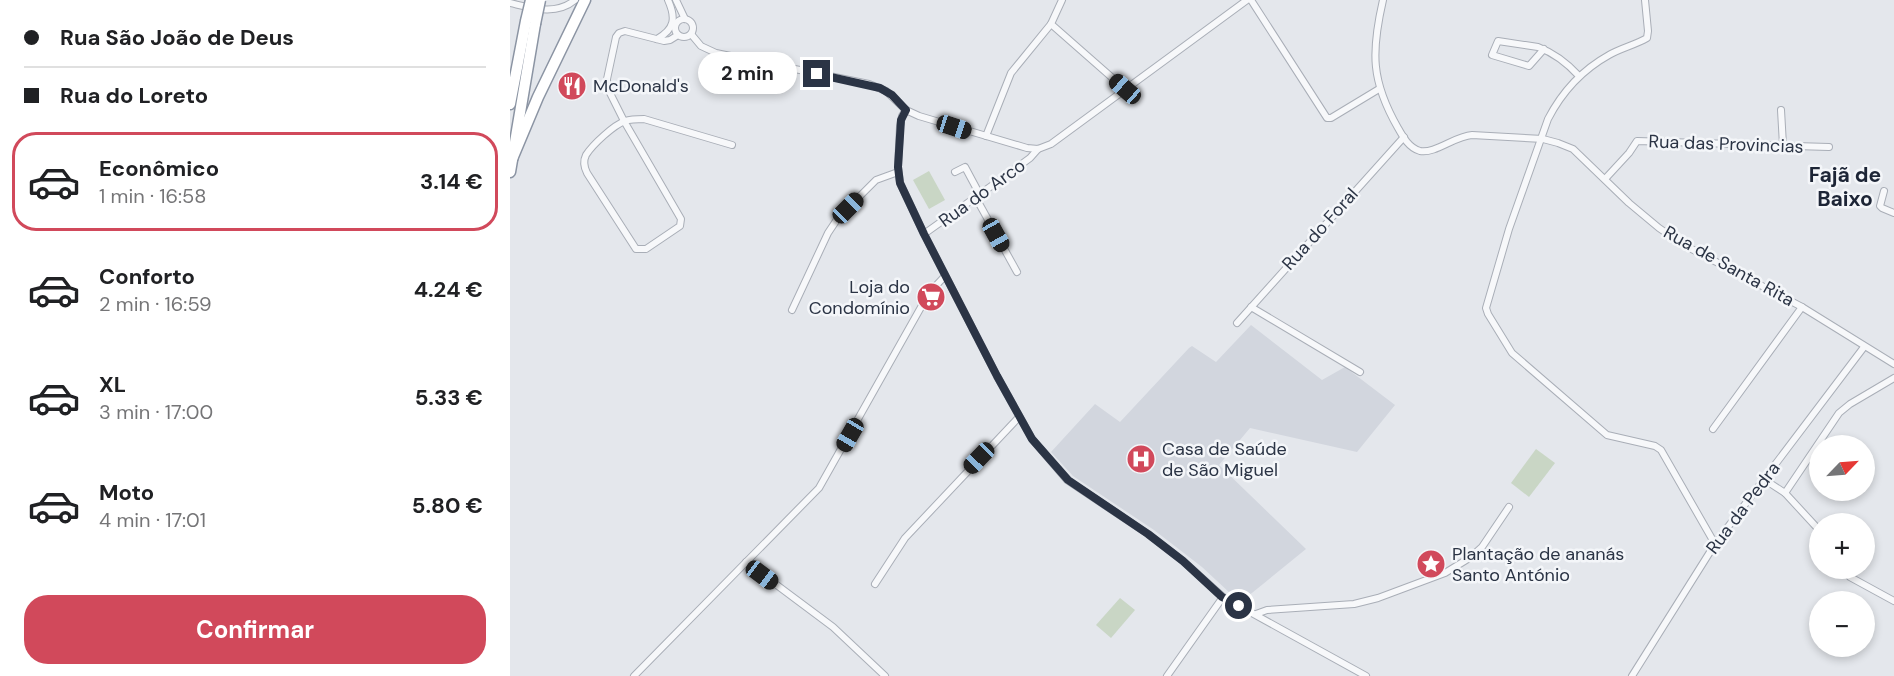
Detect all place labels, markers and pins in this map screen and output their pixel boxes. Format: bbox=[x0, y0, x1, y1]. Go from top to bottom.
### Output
restaurant icon: McDonald's bbox=[556, 70, 588, 102]
place label: McDonald's bbox=[593, 74, 689, 98]
place label: Loja do Condomínio bbox=[809, 275, 910, 320]
supermarket icon: Loja do Condomínio bbox=[915, 281, 947, 313]
place label: Casa de Saúde de São Miguel bbox=[1162, 437, 1287, 482]
hospital icon: Casa de Saúde de São Miguel bbox=[1125, 443, 1157, 475]
place label: Plantação de ananás Santo António bbox=[1452, 542, 1624, 587]
place icon: Plantação de ananás Santo António bbox=[1415, 548, 1447, 580]

